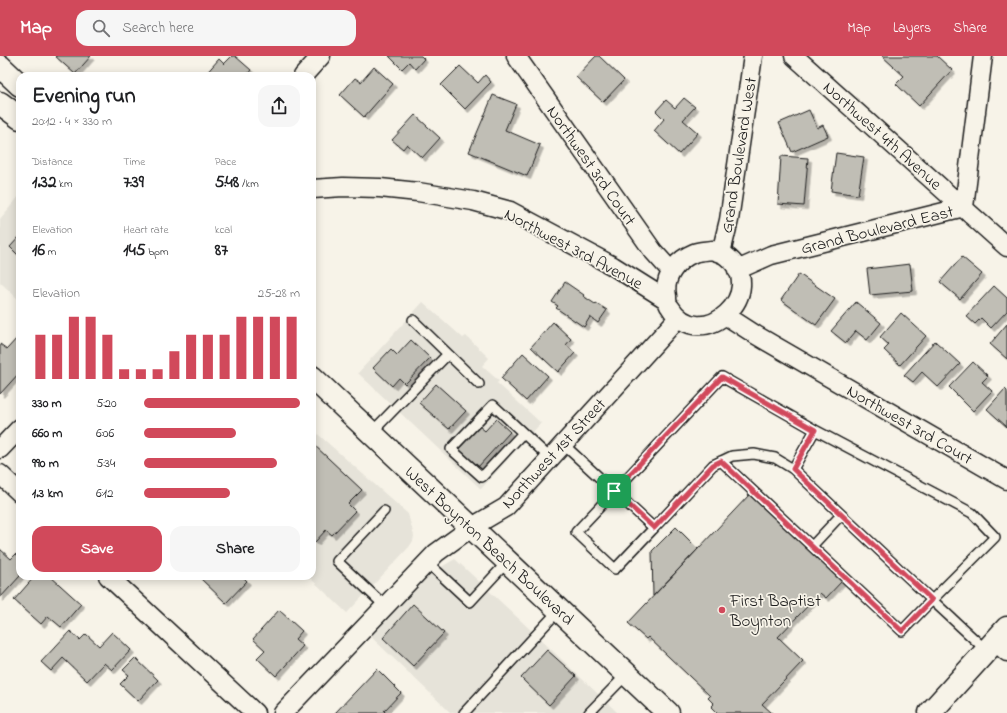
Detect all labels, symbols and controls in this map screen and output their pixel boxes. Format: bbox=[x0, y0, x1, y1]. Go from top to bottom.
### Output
search box bbox=[76, 10, 356, 46]
text: Map bbox=[20, 15, 52, 42]
icon: search bbox=[90, 17, 112, 39]
text: Search here bbox=[122, 17, 194, 39]
text: Map bbox=[847, 18, 871, 39]
text: Layers bbox=[893, 18, 931, 39]
text: Share bbox=[953, 18, 987, 39]
street label: Grand Boulevard West bbox=[715, 75, 764, 235]
street label: Northwest 4th Avenue bbox=[817, 76, 947, 197]
text: Evening run bbox=[32, 81, 136, 113]
button: share bbox=[258, 85, 300, 127]
street label: Northwest 3rd Court bbox=[540, 101, 642, 231]
text: 20:12 · 4 × 330 m bbox=[32, 112, 112, 131]
text: Distance bbox=[32, 154, 73, 170]
text: Time bbox=[123, 154, 145, 170]
text: Pace bbox=[215, 154, 236, 170]
text: 1.32 bbox=[32, 170, 56, 195]
text: 7:39 bbox=[123, 170, 144, 195]
text: 5:48 bbox=[215, 170, 239, 195]
text: km bbox=[56, 176, 72, 192]
text: /km bbox=[239, 176, 259, 192]
street label: Grand Boulevard East bbox=[798, 199, 957, 262]
street label: Northwest 3rd Avenue bbox=[500, 202, 647, 297]
text: Elevation bbox=[32, 222, 72, 238]
text: Heart rate bbox=[123, 222, 168, 238]
text: kcal bbox=[215, 222, 232, 238]
text: 16 bbox=[32, 238, 45, 263]
text: 145 bbox=[123, 238, 145, 263]
text: 87 bbox=[215, 238, 228, 263]
text: m bbox=[45, 244, 56, 260]
text: bpm bbox=[145, 244, 169, 260]
text: Elevation bbox=[32, 284, 80, 303]
text: 25–28 m bbox=[258, 284, 300, 303]
street label: Northwest 3rd Court bbox=[842, 379, 977, 472]
street label: Northwest 1st Street bbox=[496, 393, 612, 515]
text: 330 m bbox=[32, 394, 62, 413]
text: 5:20 bbox=[96, 394, 117, 413]
text: 660 m bbox=[32, 424, 62, 443]
text: 6:06 bbox=[96, 424, 114, 443]
text: 990 m bbox=[32, 454, 59, 473]
text: 5:34 bbox=[96, 454, 115, 473]
street label: West Boynton Beach Boulevard bbox=[398, 461, 580, 633]
pin bbox=[597, 474, 631, 508]
icon: arrive bbox=[603, 480, 625, 502]
text: 1.3 km bbox=[32, 484, 63, 503]
text: 6:12 bbox=[96, 484, 113, 503]
button: Save bbox=[32, 526, 162, 572]
button: Share bbox=[170, 526, 300, 572]
place label: First Baptist Boynton bbox=[729, 589, 821, 635]
marker: First Baptist Boynton bbox=[717, 605, 727, 615]

